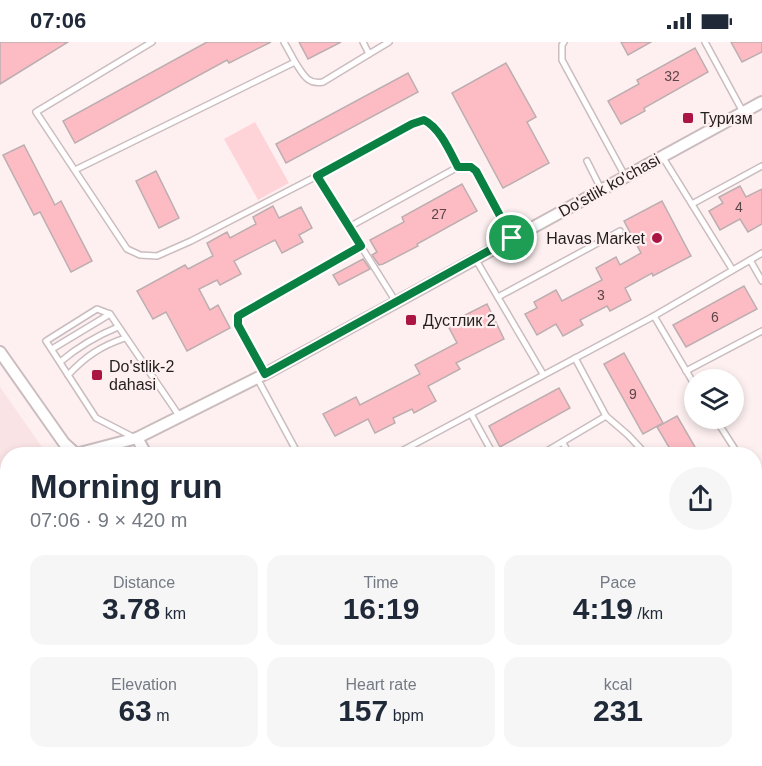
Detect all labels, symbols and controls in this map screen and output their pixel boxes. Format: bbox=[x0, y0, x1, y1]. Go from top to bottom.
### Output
text: 07:06 bbox=[30, 8, 86, 33]
house number: 32 bbox=[664, 68, 680, 84]
place label: Туризм bbox=[700, 110, 753, 127]
marker: Туризм bbox=[681, 111, 695, 125]
street label: Do'stlik ko'chasi bbox=[556, 151, 663, 220]
house number: 4 bbox=[735, 199, 743, 215]
house number: 27 bbox=[431, 206, 447, 222]
pin bbox=[486, 212, 537, 263]
icon: arrive bbox=[495, 221, 528, 254]
place label: Havas Market bbox=[546, 230, 646, 247]
marker: Havas Market bbox=[650, 231, 664, 245]
house number: 3 bbox=[597, 287, 605, 303]
house number: 6 bbox=[711, 309, 719, 325]
place label: Дустлик 2 bbox=[423, 312, 496, 329]
marker: Дустлик 2 bbox=[404, 313, 418, 327]
place label: Do'stlik-2 dahasi bbox=[109, 358, 174, 393]
marker: Do'stlik-2 dahasi bbox=[90, 368, 104, 382]
map controls bbox=[684, 369, 744, 429]
button: layers bbox=[684, 369, 744, 429]
house number: 9 bbox=[629, 386, 637, 402]
button: share bbox=[669, 467, 732, 530]
text: Morning run bbox=[30, 468, 222, 505]
text: 07:06 · 9 × 420 m bbox=[30, 509, 187, 531]
text: Distance bbox=[113, 574, 175, 591]
text: Time bbox=[364, 574, 398, 591]
text: Pace bbox=[600, 574, 636, 591]
text: 3.78 bbox=[102, 592, 160, 625]
text: 16:19 bbox=[343, 592, 419, 625]
text: 4:19 bbox=[573, 592, 633, 625]
text: km bbox=[160, 605, 186, 622]
text: /km bbox=[633, 605, 663, 622]
text: Elevation bbox=[111, 676, 177, 693]
text: Heart rate bbox=[345, 676, 417, 693]
text: kcal bbox=[604, 676, 632, 693]
text: 63 bbox=[118, 694, 152, 727]
text: 157 bbox=[338, 694, 388, 727]
text: 231 bbox=[593, 694, 643, 727]
text: m bbox=[152, 707, 170, 724]
text: bpm bbox=[388, 707, 424, 724]

